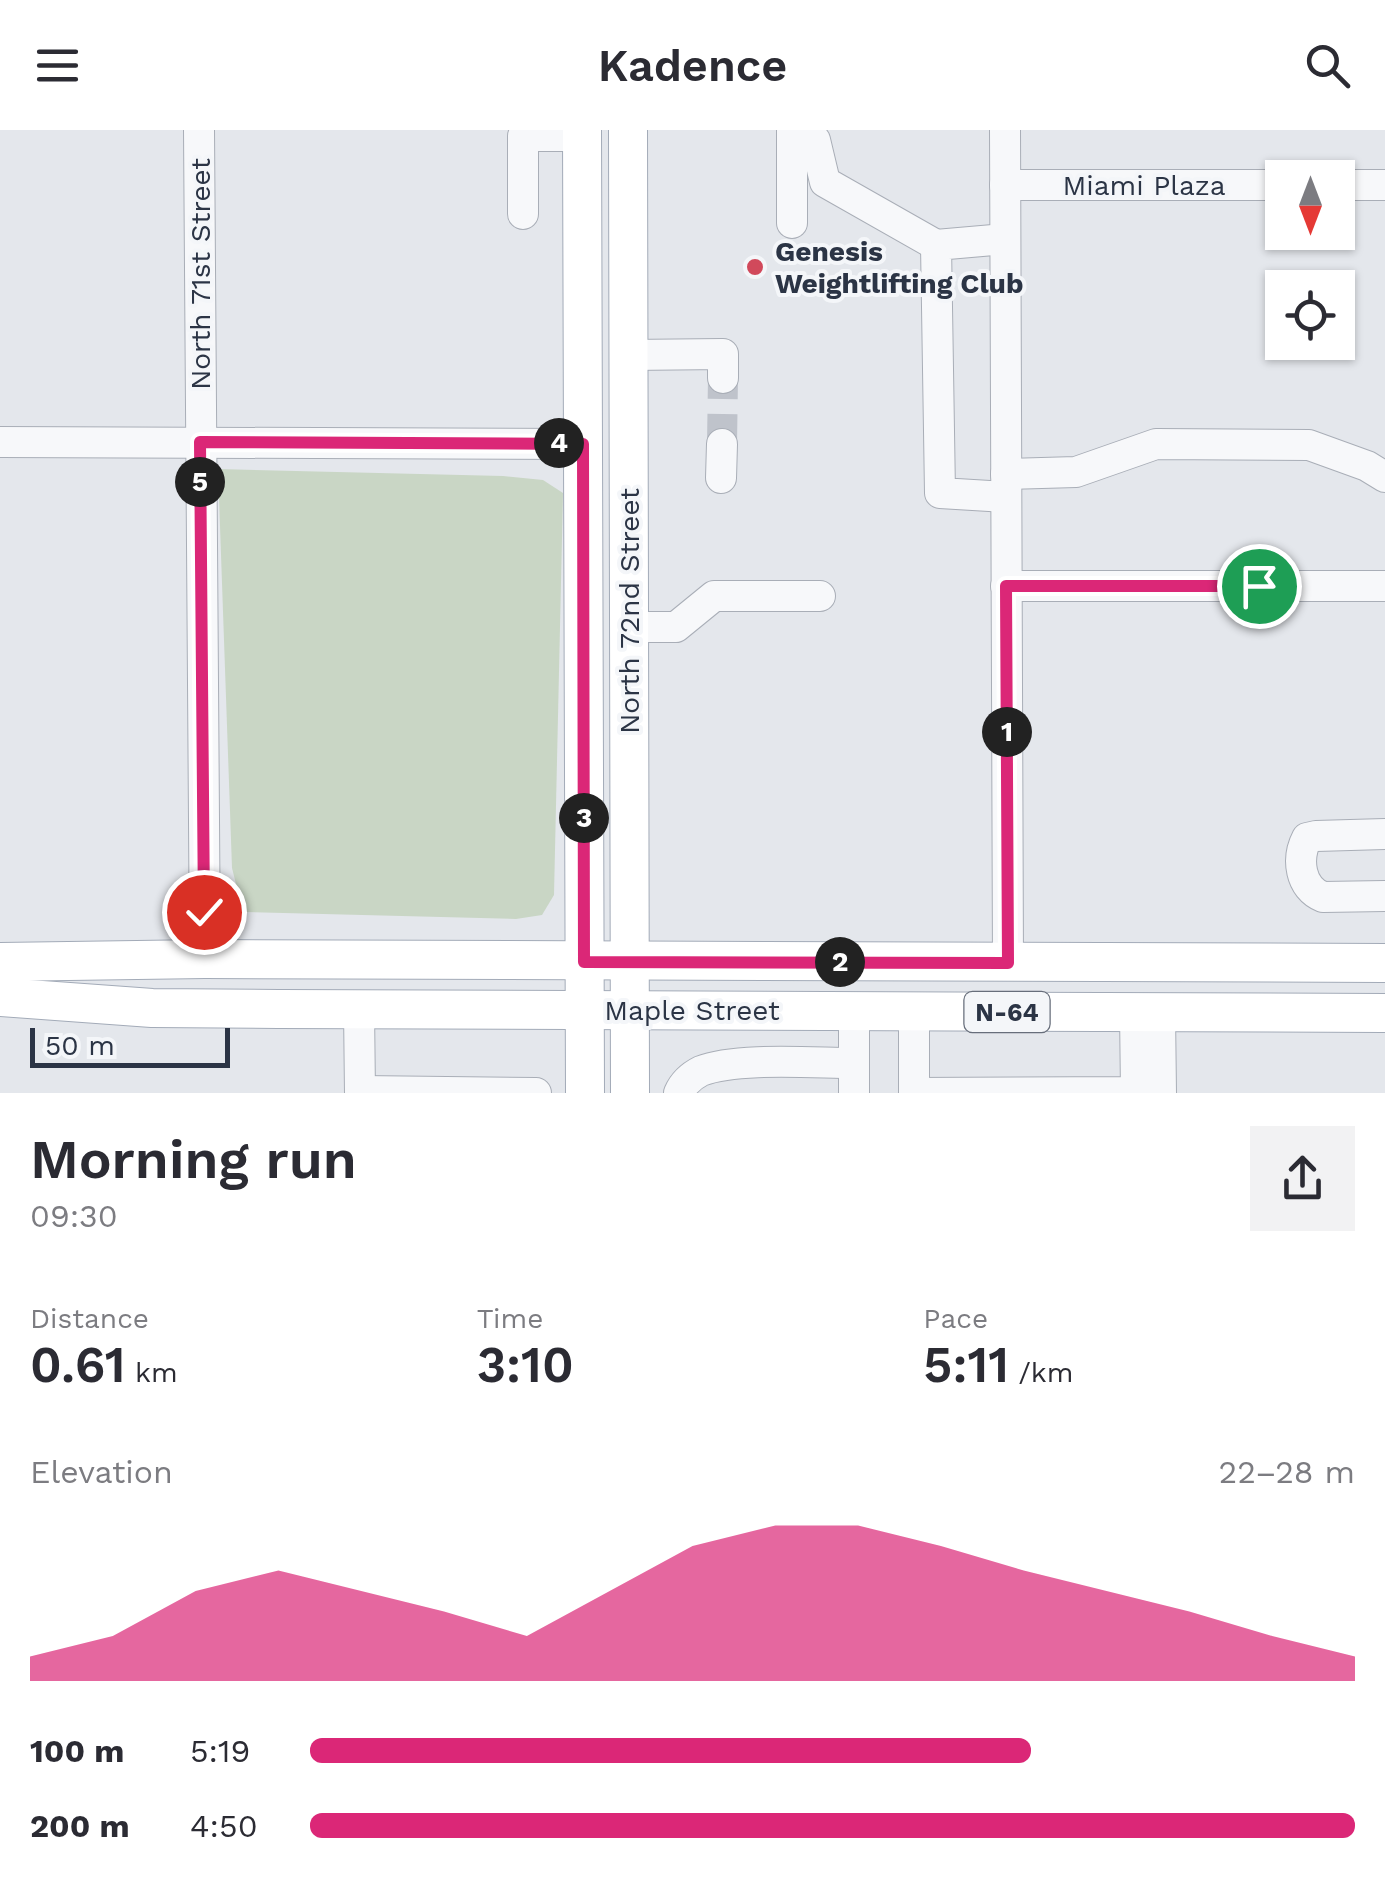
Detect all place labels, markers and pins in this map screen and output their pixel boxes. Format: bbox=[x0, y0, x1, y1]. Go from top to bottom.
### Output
place label: Genesis Weightlifting Club bbox=[775, 235, 1023, 300]
marker: Genesis Weightlifting Club bbox=[744, 256, 766, 278]
pin: 4 bbox=[534, 418, 584, 468]
pin: 5 bbox=[175, 457, 225, 507]
pin bbox=[1217, 544, 1302, 629]
pin: 1 bbox=[982, 707, 1032, 757]
pin: 3 bbox=[559, 793, 609, 843]
pin bbox=[162, 870, 247, 955]
pin: 2 bbox=[815, 937, 865, 987]

